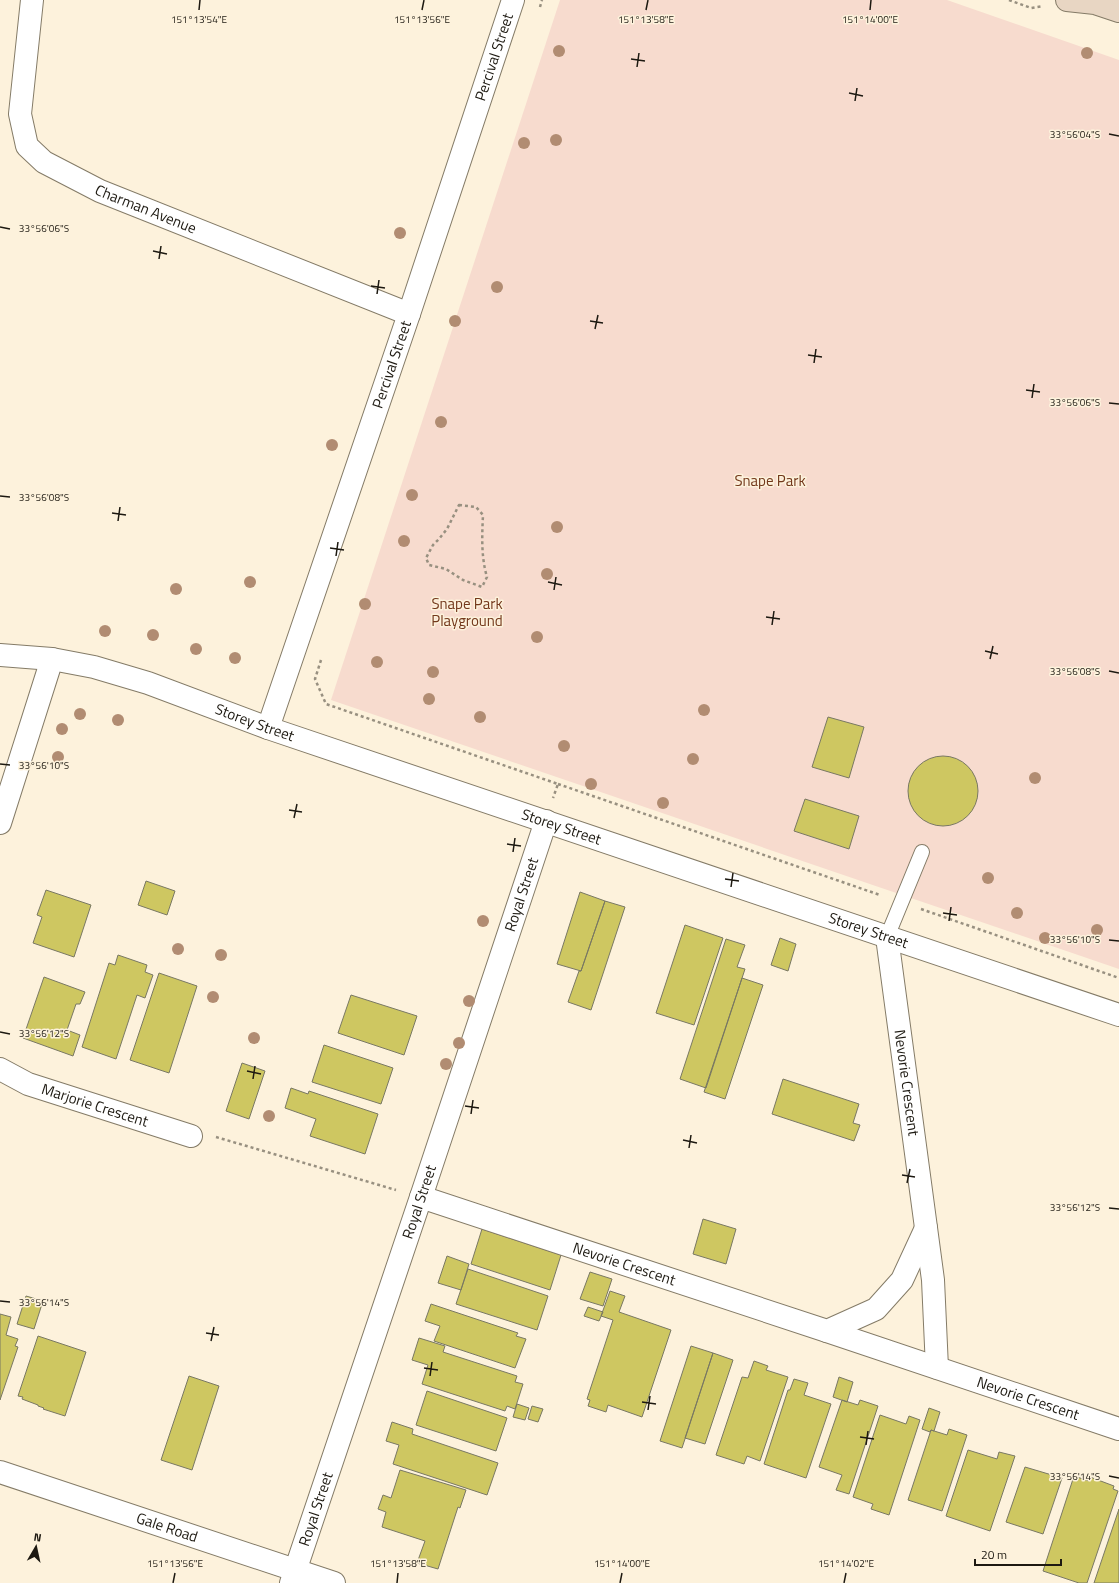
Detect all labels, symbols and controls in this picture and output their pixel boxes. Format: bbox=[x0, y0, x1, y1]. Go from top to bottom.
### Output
street label: Percival Street bbox=[468, 9, 519, 104]
text: 151°13'54"E bbox=[171, 12, 228, 27]
text: 151°13'56"E bbox=[394, 12, 451, 27]
text: 151°13'58"E bbox=[618, 12, 675, 27]
text: 151°14'00"E bbox=[842, 12, 899, 27]
text: 33°56'04"S bbox=[1050, 127, 1100, 142]
street label: Charman Avenue bbox=[91, 178, 200, 239]
text: 33°56'06"S bbox=[19, 221, 69, 236]
street label: Percival Street bbox=[366, 317, 417, 411]
text: 33°56'06"S bbox=[1050, 395, 1100, 410]
park label: Snape Park bbox=[734, 469, 806, 492]
text: 33°56'08"S bbox=[19, 490, 69, 505]
park label: Snape Park Playground bbox=[431, 592, 503, 632]
text: 33°56'08"S bbox=[1050, 664, 1100, 679]
street label: Storey Street bbox=[212, 697, 298, 747]
text: 33°56'10"S bbox=[19, 758, 69, 773]
street label: Storey Street bbox=[519, 802, 605, 851]
street label: Royal Street bbox=[498, 854, 544, 935]
street label: Storey Street bbox=[826, 906, 912, 954]
text: 33°56'10"S bbox=[1050, 932, 1100, 947]
text: 33°56'12"S bbox=[19, 1026, 69, 1041]
street label: Nevorie Crescent bbox=[889, 1028, 926, 1138]
street label: Marjorie Crescent bbox=[39, 1077, 152, 1133]
street label: Royal Street bbox=[396, 1161, 442, 1242]
text: 33°56'12"S bbox=[1050, 1200, 1100, 1215]
street label: Nevorie Crescent bbox=[570, 1236, 679, 1292]
text: 33°56'14"S bbox=[19, 1295, 69, 1310]
street label: Nevorie Crescent bbox=[974, 1370, 1083, 1426]
street label: Royal Street bbox=[292, 1468, 339, 1549]
text: 33°56'14"S bbox=[1050, 1469, 1100, 1484]
street label: Gale Road bbox=[133, 1506, 201, 1548]
north arrow bbox=[16, 1527, 56, 1567]
text: N bbox=[33, 1529, 43, 1546]
scale bar bbox=[975, 1541, 1061, 1567]
text: 20 m bbox=[981, 1545, 1007, 1564]
text: 151°13'56"E bbox=[147, 1556, 204, 1571]
text: 151°13'58"E bbox=[370, 1556, 427, 1571]
text: 151°14'00"E bbox=[594, 1556, 651, 1571]
text: 151°14'02"E bbox=[818, 1556, 875, 1571]

